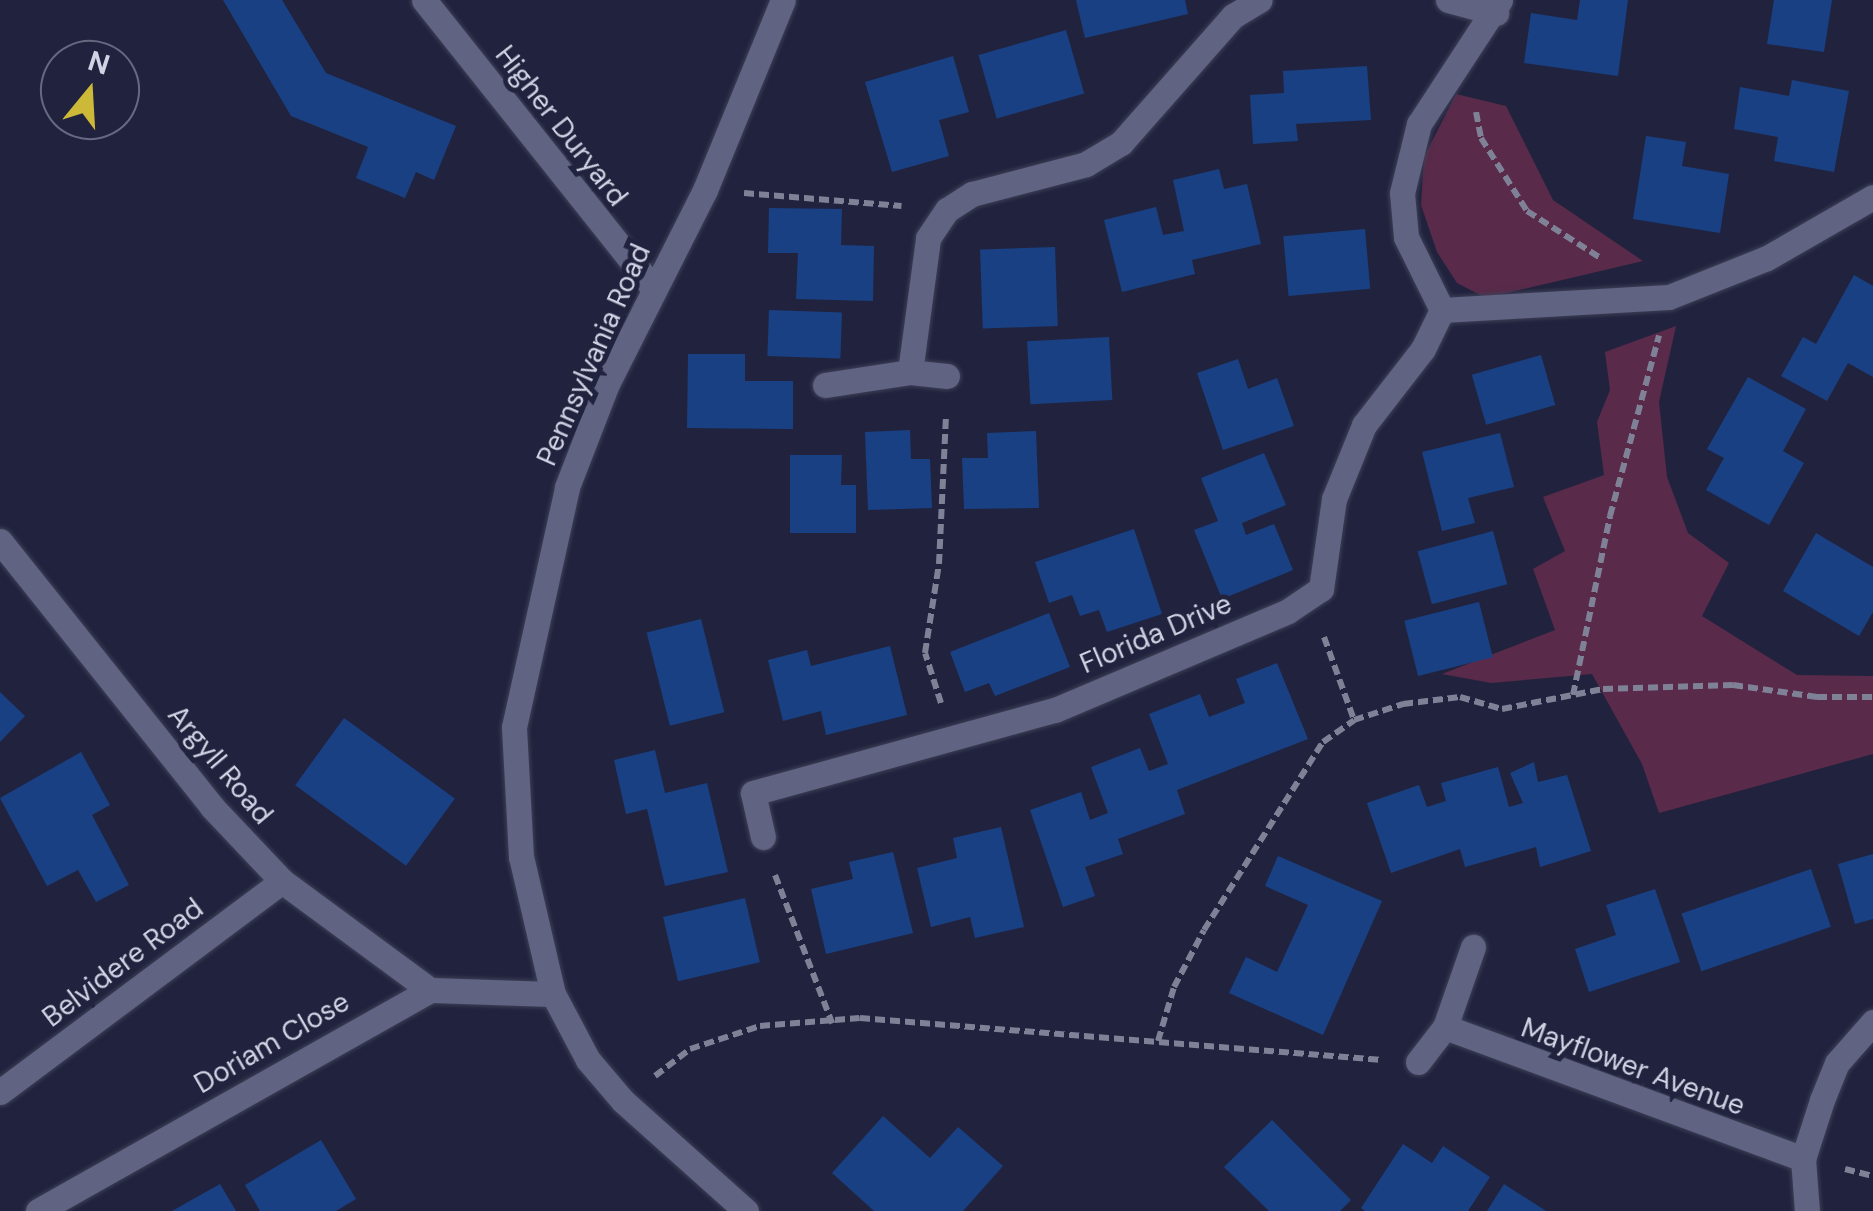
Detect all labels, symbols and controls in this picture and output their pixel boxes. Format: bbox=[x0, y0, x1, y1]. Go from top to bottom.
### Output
street label: Higher Duryard bbox=[488, 39, 634, 213]
north arrow bbox=[40, 40, 140, 140]
text: N bbox=[83, 42, 114, 84]
street label: Pennsylvania Road bbox=[530, 239, 658, 471]
street label: Florida Drive bbox=[1075, 587, 1237, 681]
street label: Argyll Road bbox=[161, 699, 279, 831]
street label: Belvidere Road bbox=[36, 892, 210, 1034]
street label: Doriam Close bbox=[188, 985, 356, 1101]
street label: Mayflower Avenue bbox=[1517, 1011, 1749, 1123]

